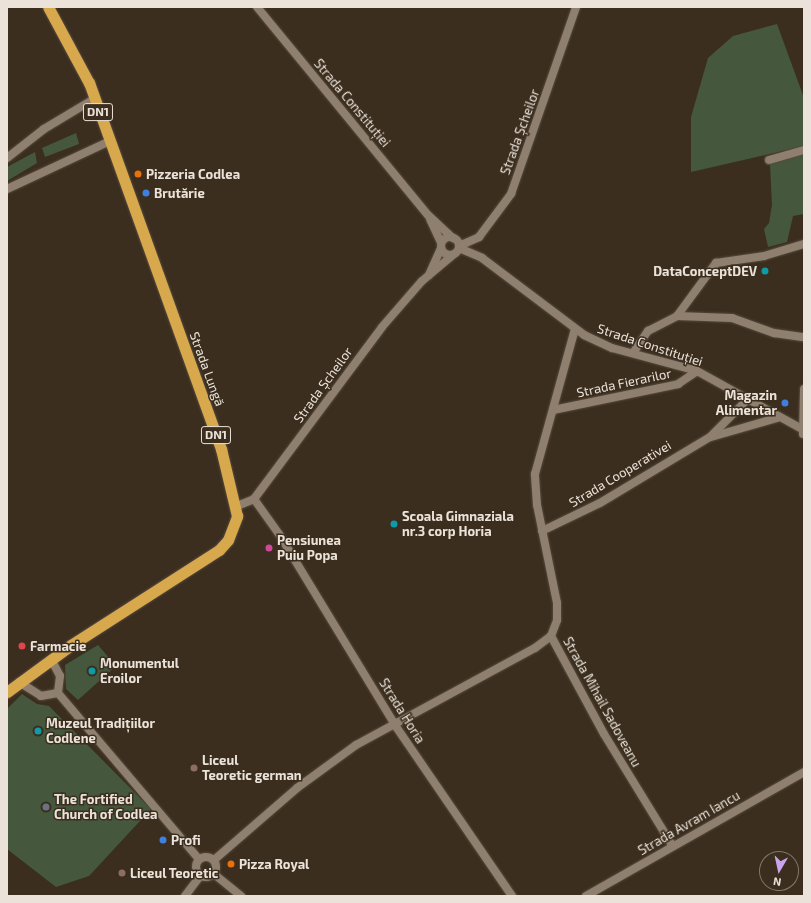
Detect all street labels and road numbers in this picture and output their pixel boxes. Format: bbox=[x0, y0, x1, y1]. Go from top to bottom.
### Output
street label: Strada Constituției bbox=[311, 56, 393, 150]
street label: Strada Șcheilor bbox=[497, 87, 543, 177]
road number: DN1 bbox=[82, 102, 114, 122]
street label: Strada Constituției bbox=[595, 321, 705, 369]
street label: Strada Lungă bbox=[186, 330, 228, 408]
street label: Strada Șcheilor bbox=[290, 344, 356, 426]
street label: Strada Fierarilor bbox=[575, 365, 673, 401]
road number: DN1 bbox=[200, 425, 232, 445]
street label: Strada Cooperativei bbox=[566, 437, 674, 511]
street label: Strada Mihail Sadoveanu bbox=[560, 634, 644, 770]
street label: Strada Horia bbox=[376, 676, 428, 746]
street label: Strada Avram Iancu bbox=[635, 787, 743, 859]

